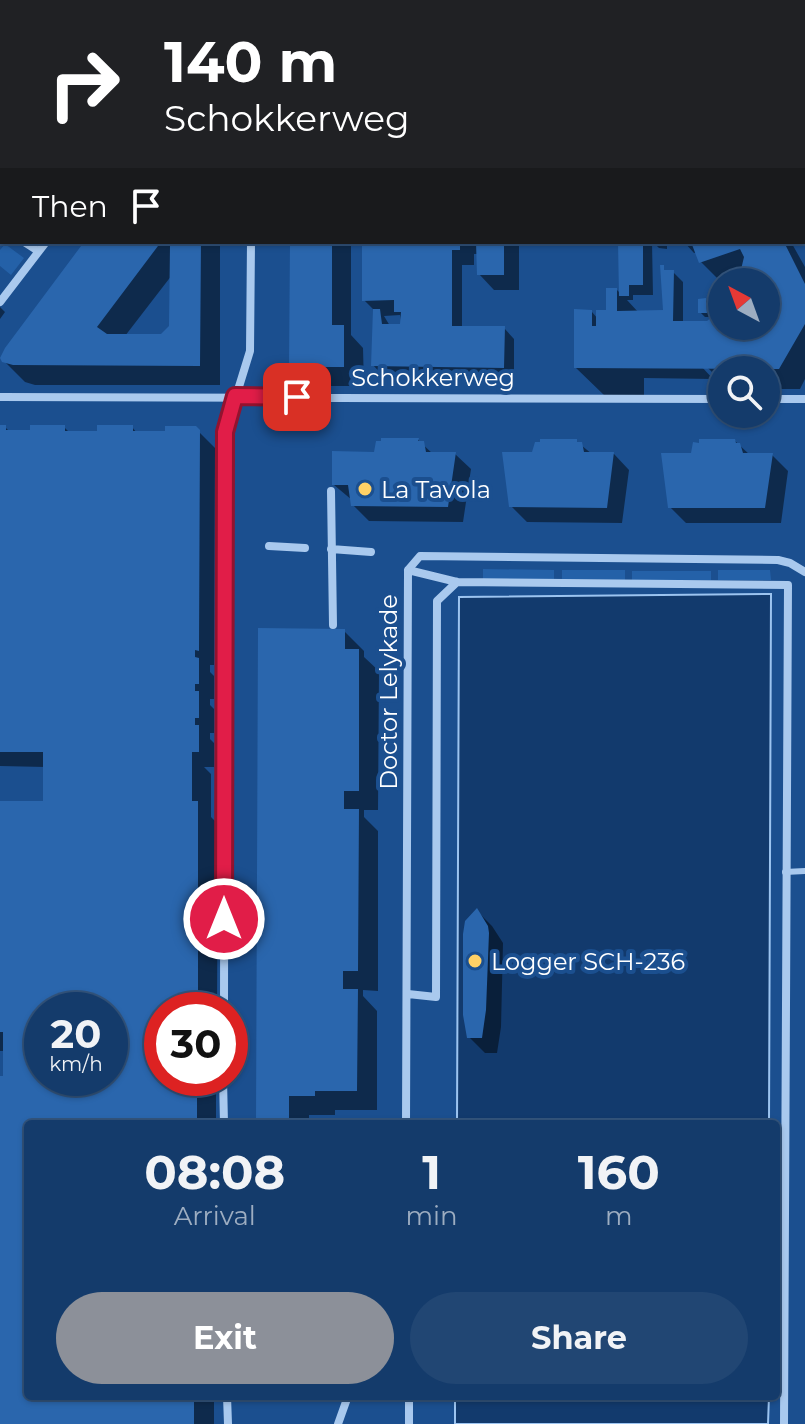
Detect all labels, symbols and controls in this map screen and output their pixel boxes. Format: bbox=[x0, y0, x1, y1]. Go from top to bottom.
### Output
text: 140 m bbox=[164, 28, 337, 96]
icon: right bbox=[32, 32, 136, 136]
text: Schokkerweg bbox=[164, 96, 410, 140]
icon: arrive bbox=[124, 184, 168, 228]
text: Then bbox=[32, 188, 108, 225]
north arrow bbox=[708, 268, 780, 340]
map controls bbox=[708, 268, 780, 428]
button: search bbox=[708, 356, 780, 428]
pin bbox=[263, 363, 331, 431]
street label: Schokkerweg bbox=[351, 363, 515, 392]
icon: arrive bbox=[275, 375, 319, 419]
place label: La Tavola bbox=[381, 475, 491, 504]
marker: La Tavola bbox=[356, 480, 374, 498]
street label: Doctor Lelykade bbox=[374, 594, 403, 790]
position arrow bbox=[182, 877, 266, 961]
place label: Logger SCH-236 bbox=[491, 947, 685, 976]
marker: Logger SCH-236 bbox=[466, 952, 484, 970]
speed limit sign: 30 bbox=[144, 992, 248, 1096]
text: 20 bbox=[51, 1009, 101, 1058]
text: km/h bbox=[49, 1052, 103, 1076]
text: 08:08 bbox=[144, 1143, 285, 1201]
text: 1 bbox=[422, 1143, 441, 1201]
text: 160 bbox=[578, 1143, 660, 1201]
text: Arrival bbox=[174, 1200, 256, 1232]
text: min bbox=[405, 1200, 458, 1232]
text: m bbox=[605, 1200, 633, 1232]
button: Exit bbox=[56, 1292, 394, 1384]
button: Share bbox=[410, 1292, 748, 1384]

